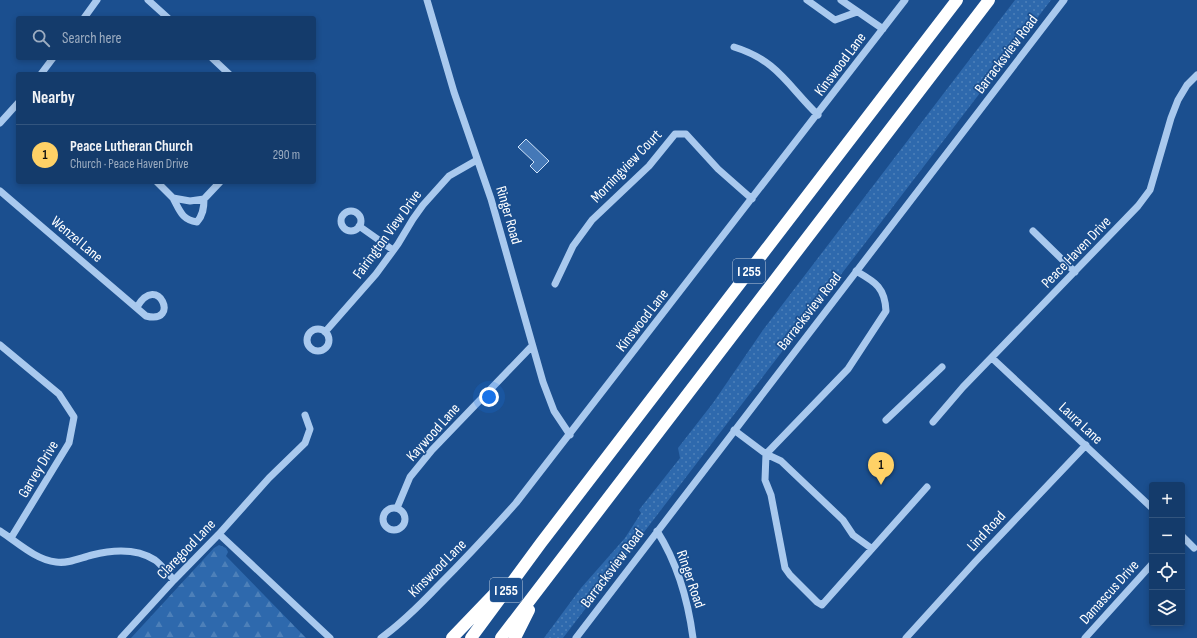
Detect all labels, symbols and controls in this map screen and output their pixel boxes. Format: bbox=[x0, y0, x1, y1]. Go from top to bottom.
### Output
street label: Barracksview Road bbox=[971, 11, 1042, 98]
search box bbox=[16, 16, 316, 60]
icon: search bbox=[30, 27, 52, 49]
text: Search here bbox=[62, 29, 122, 48]
street label: Kinswood Lane bbox=[810, 29, 870, 100]
text: Nearby bbox=[32, 88, 75, 108]
street label: Morningview Court bbox=[587, 125, 666, 207]
text: Peace Lutheran Church bbox=[70, 137, 193, 156]
text: 1 bbox=[42, 147, 48, 163]
text: 290 m bbox=[273, 147, 300, 163]
text: Church · Peace Haven Drive bbox=[70, 156, 188, 172]
street label: Ringer Road bbox=[491, 184, 526, 246]
street label: Fairington View Drive bbox=[349, 186, 426, 283]
street label: Wenzel Lane bbox=[47, 212, 107, 267]
street label: Peace Haven Drive bbox=[1037, 212, 1115, 292]
road number: I 255 bbox=[733, 259, 765, 283]
street label: Barracksview Road bbox=[773, 268, 846, 354]
street label: Kinswood Lane bbox=[612, 285, 673, 356]
your location bbox=[479, 387, 499, 407]
street label: Laura Lane bbox=[1055, 398, 1107, 449]
street label: Kaywood Lane bbox=[402, 399, 464, 465]
street label: Garvey Drive bbox=[14, 437, 63, 501]
pin: 1 bbox=[868, 452, 894, 485]
map controls bbox=[1149, 482, 1185, 626]
button: + bbox=[1149, 482, 1185, 518]
street label: Lind Road bbox=[963, 507, 1010, 556]
street label: Claregood Lane bbox=[153, 515, 220, 584]
button: − bbox=[1149, 518, 1185, 554]
street label: Barracksview Road bbox=[577, 525, 648, 612]
street label: Kinswood Lane bbox=[404, 535, 470, 601]
street label: Ringer Road bbox=[672, 548, 709, 611]
button: locate bbox=[1149, 554, 1185, 590]
street label: Damascus Drive bbox=[1076, 556, 1143, 628]
road number: I 255 bbox=[490, 578, 522, 602]
button: layers bbox=[1149, 590, 1185, 626]

